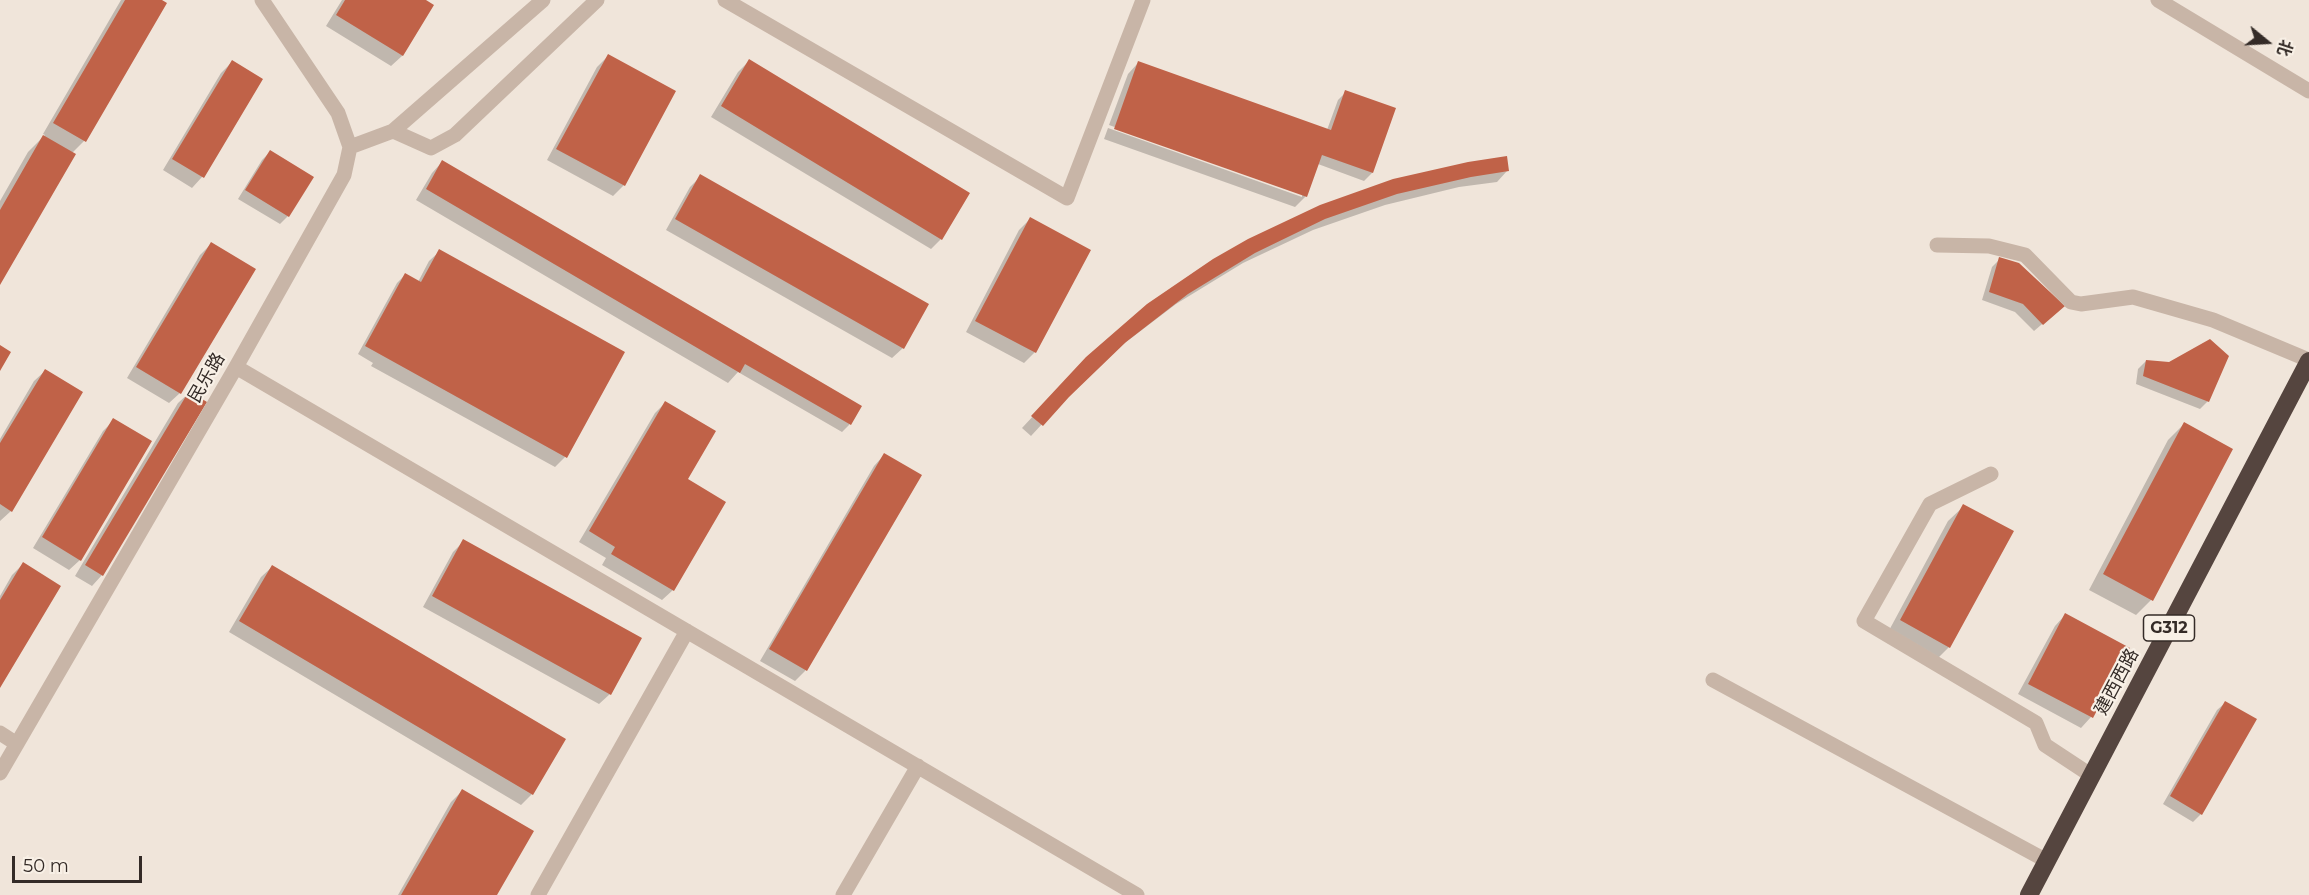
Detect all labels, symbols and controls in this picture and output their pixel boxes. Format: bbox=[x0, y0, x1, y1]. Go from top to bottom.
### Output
north arrow bbox=[2237, 12, 2297, 72]
text: 北 bbox=[2273, 37, 2296, 58]
street label: 民乐路 bbox=[184, 349, 230, 407]
road number: G312 bbox=[2144, 615, 2194, 641]
street label: 建西西路 bbox=[2091, 645, 2143, 719]
scale bar bbox=[15, 844, 146, 882]
text: 50 m bbox=[23, 855, 69, 877]

